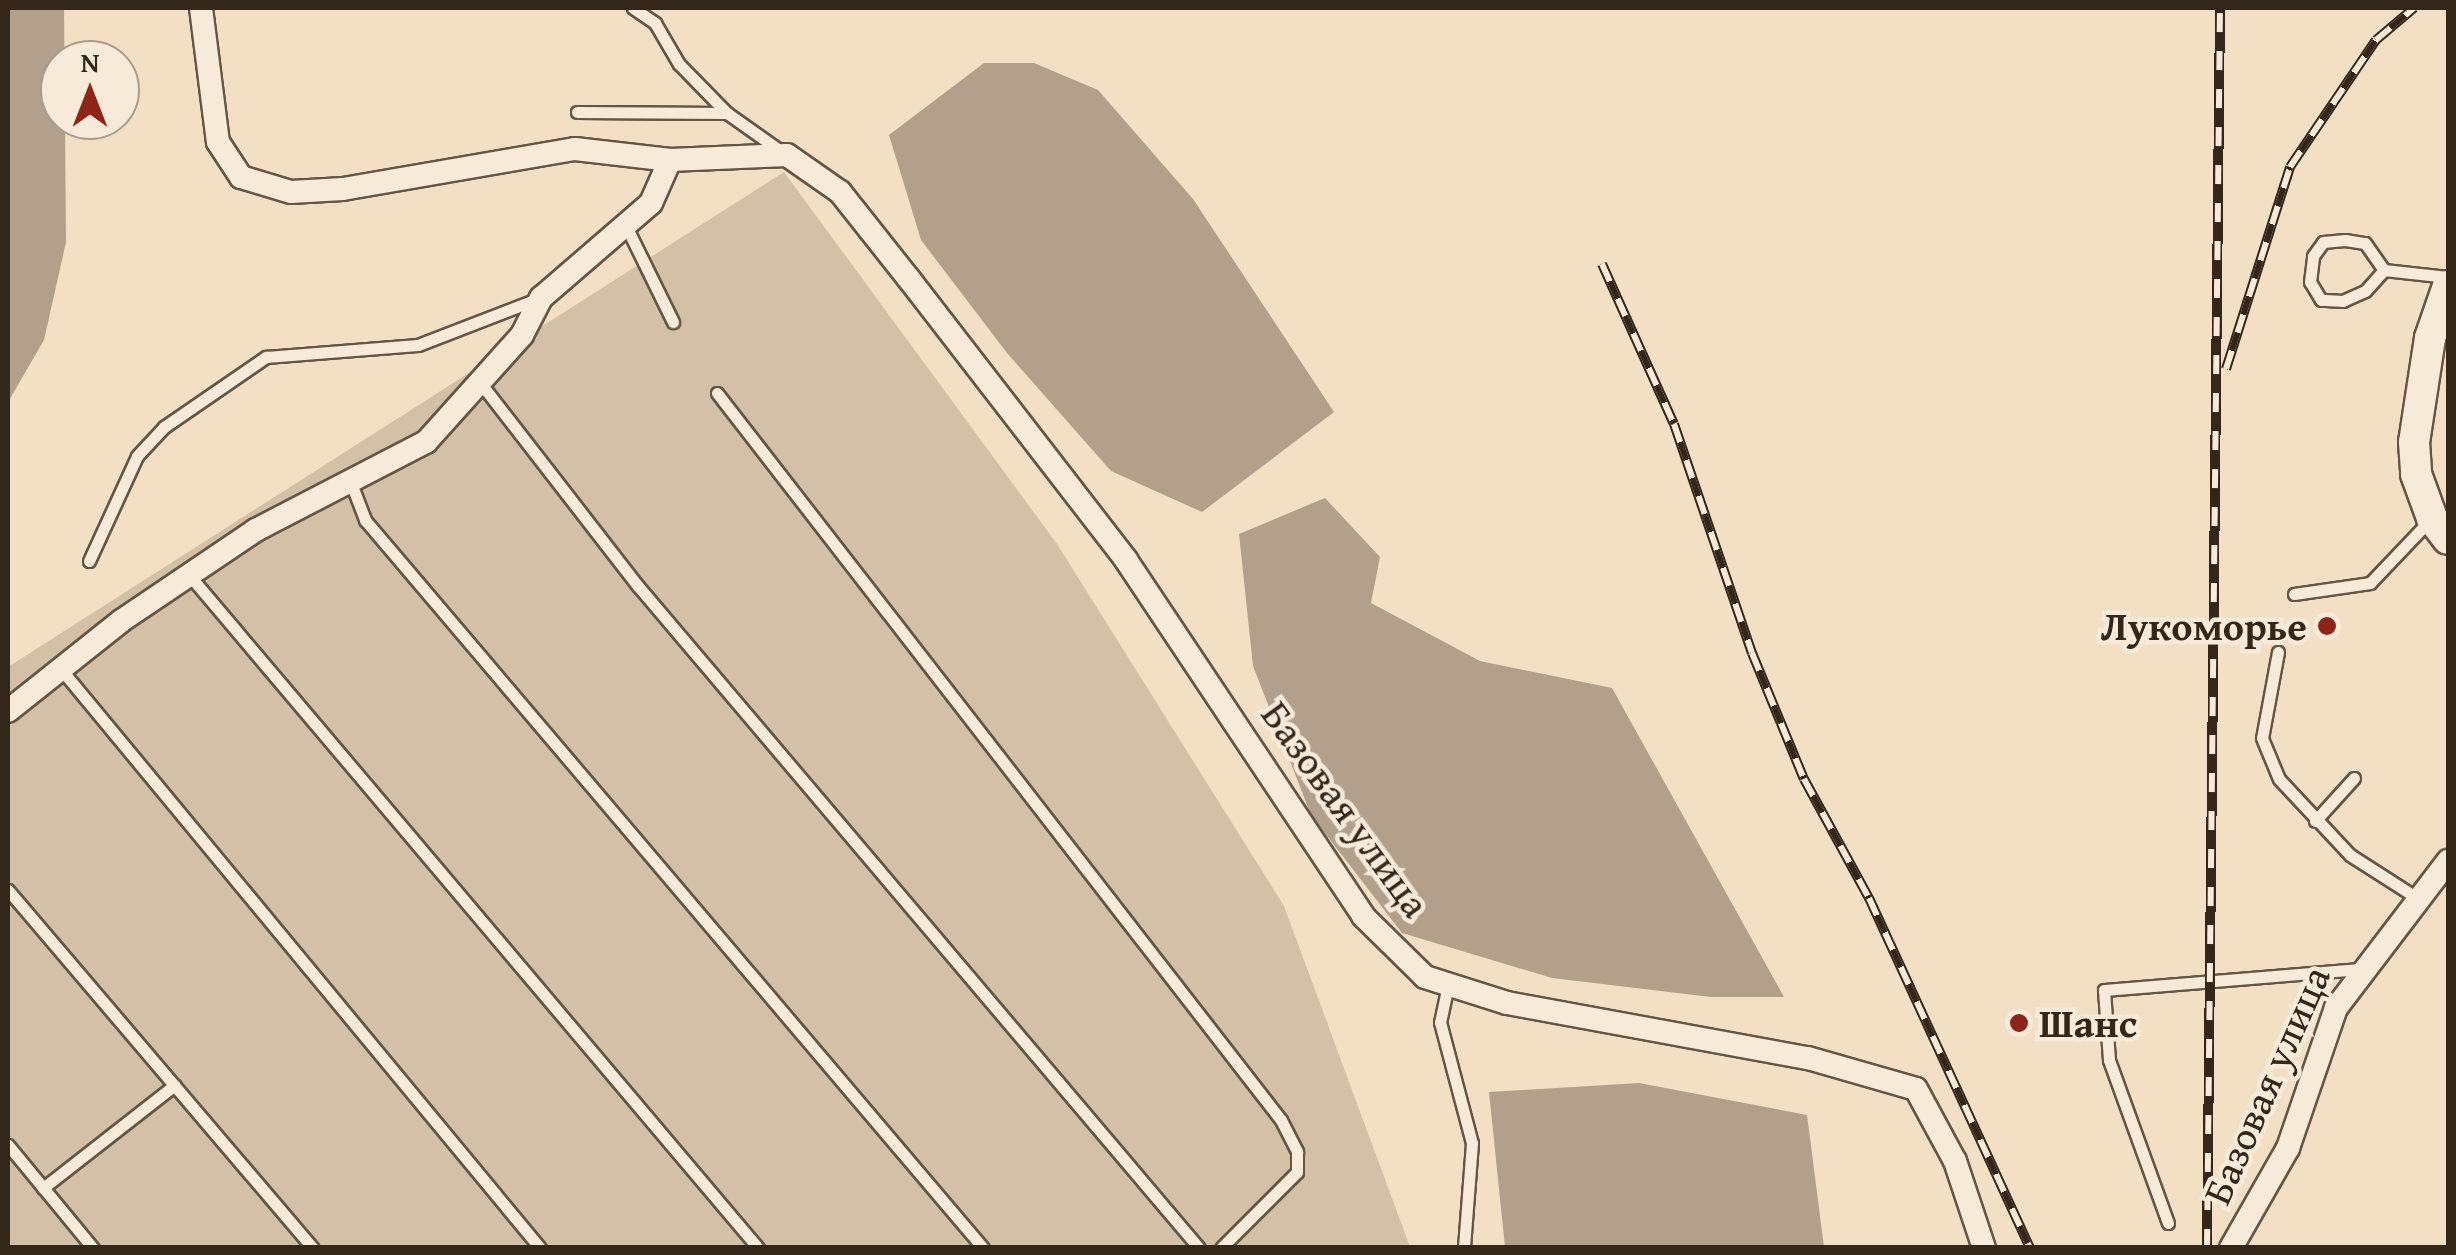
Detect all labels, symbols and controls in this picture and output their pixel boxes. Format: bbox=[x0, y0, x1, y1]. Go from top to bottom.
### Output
north arrow bbox=[40, 40, 140, 140]
text: N bbox=[81, 41, 99, 82]
place label: Лукоморье bbox=[2100, 602, 2307, 650]
marker: Лукоморье bbox=[2316, 615, 2338, 637]
street label: Базовая улица bbox=[1252, 692, 1440, 926]
street label: Базовая улица bbox=[2192, 959, 2340, 1211]
place label: Шанс bbox=[2039, 999, 2137, 1047]
marker: Шанс bbox=[2008, 1012, 2030, 1034]

